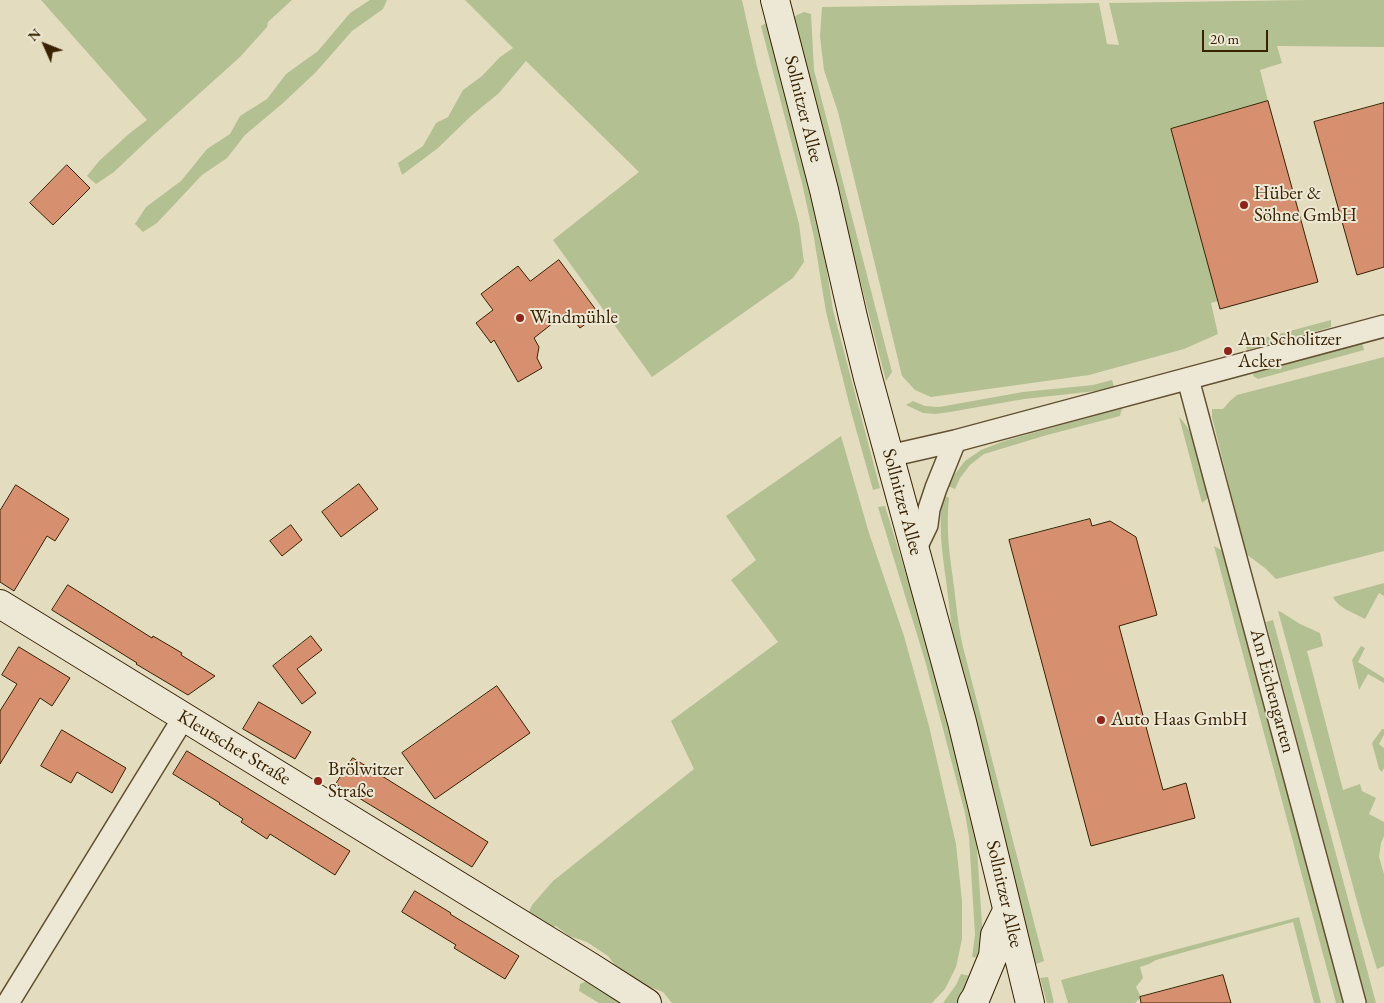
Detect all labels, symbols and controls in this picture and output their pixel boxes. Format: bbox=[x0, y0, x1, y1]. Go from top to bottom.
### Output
north arrow bbox=[20, 20, 70, 70]
scale bar bbox=[1204, 20, 1270, 52]
text: N bbox=[24, 24, 45, 45]
text: 20 m bbox=[1210, 29, 1239, 48]
street label: Sollnitzer Allee bbox=[779, 53, 827, 165]
place label: Hüber & Söhne GmbH bbox=[1254, 183, 1357, 227]
marker: Hüber & Söhne GmbH bbox=[1238, 199, 1250, 211]
place label: Windmühle bbox=[530, 307, 618, 329]
marker: Windmühle bbox=[514, 312, 526, 324]
place label: Am Scholitzer Acker bbox=[1238, 329, 1341, 373]
marker: Am Scholitzer Acker bbox=[1222, 345, 1234, 357]
street label: Sollnitzer Allee bbox=[877, 446, 927, 558]
street label: Am Eichengarten bbox=[1244, 626, 1300, 756]
street label: Kleutscher Straße bbox=[173, 705, 295, 791]
place label: Auto Haas GmbH bbox=[1111, 709, 1248, 731]
marker: Auto Haas GmbH bbox=[1095, 714, 1107, 726]
place label: Brölwitzer Straße bbox=[328, 759, 404, 803]
marker: Brölwitzer Straße bbox=[312, 775, 324, 787]
street label: Sollnitzer Allee bbox=[981, 838, 1027, 950]

